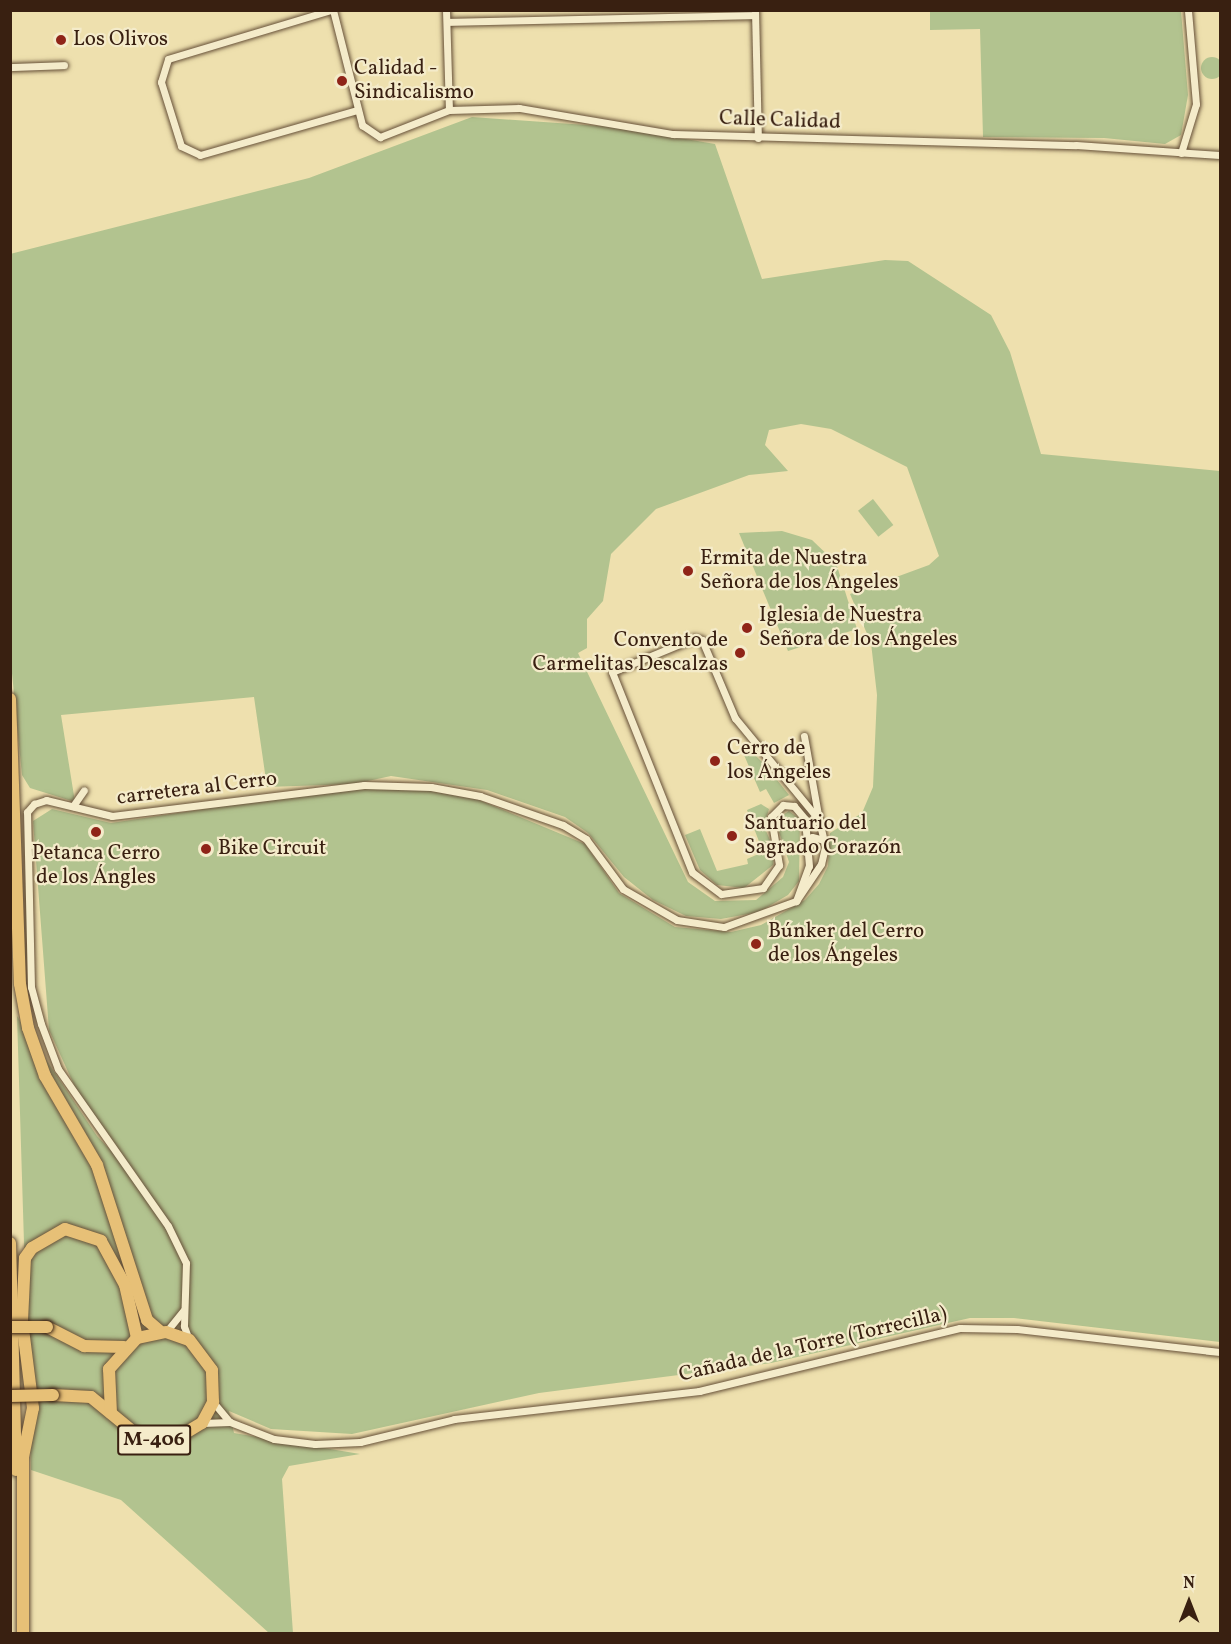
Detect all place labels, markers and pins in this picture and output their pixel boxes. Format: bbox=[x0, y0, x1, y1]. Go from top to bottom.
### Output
place label: Los Olivos bbox=[73, 27, 168, 53]
marker: Los Olivos bbox=[54, 33, 68, 47]
place label: Calidad - Sindicalismo bbox=[354, 56, 474, 106]
marker: Calidad - Sindicalismo bbox=[335, 74, 349, 88]
place label: Ermita de Nuestra Señora de los Ángeles bbox=[700, 546, 899, 596]
marker: Ermita de Nuestra Señora de los Ángeles bbox=[681, 564, 695, 578]
place label: Iglesia de Nuestra Señora de los Ángeles bbox=[759, 603, 958, 653]
marker: Iglesia de Nuestra Señora de los Ángeles bbox=[740, 621, 754, 635]
place label: Convento de Carmelitas Descalzas bbox=[533, 628, 728, 678]
marker: Convento de Carmelitas Descalzas bbox=[733, 646, 747, 660]
place label: Cerro de los Ángeles bbox=[727, 736, 831, 786]
marker: Cerro de los Ángeles bbox=[708, 754, 722, 768]
place label: Santuario del Sagrado Corazón bbox=[744, 811, 902, 861]
marker: Petanca Cerro de los Ángles bbox=[89, 825, 103, 839]
marker: Santuario del Sagrado Corazón bbox=[725, 829, 739, 843]
place label: Bike Circuit bbox=[218, 836, 326, 862]
place label: Petanca Cerro de los Ángles bbox=[32, 841, 160, 891]
marker: Bike Circuit bbox=[199, 842, 213, 856]
place label: Búnker del Cerro de los Ángeles bbox=[768, 919, 924, 969]
marker: Búnker del Cerro de los Ángeles bbox=[749, 937, 763, 951]

